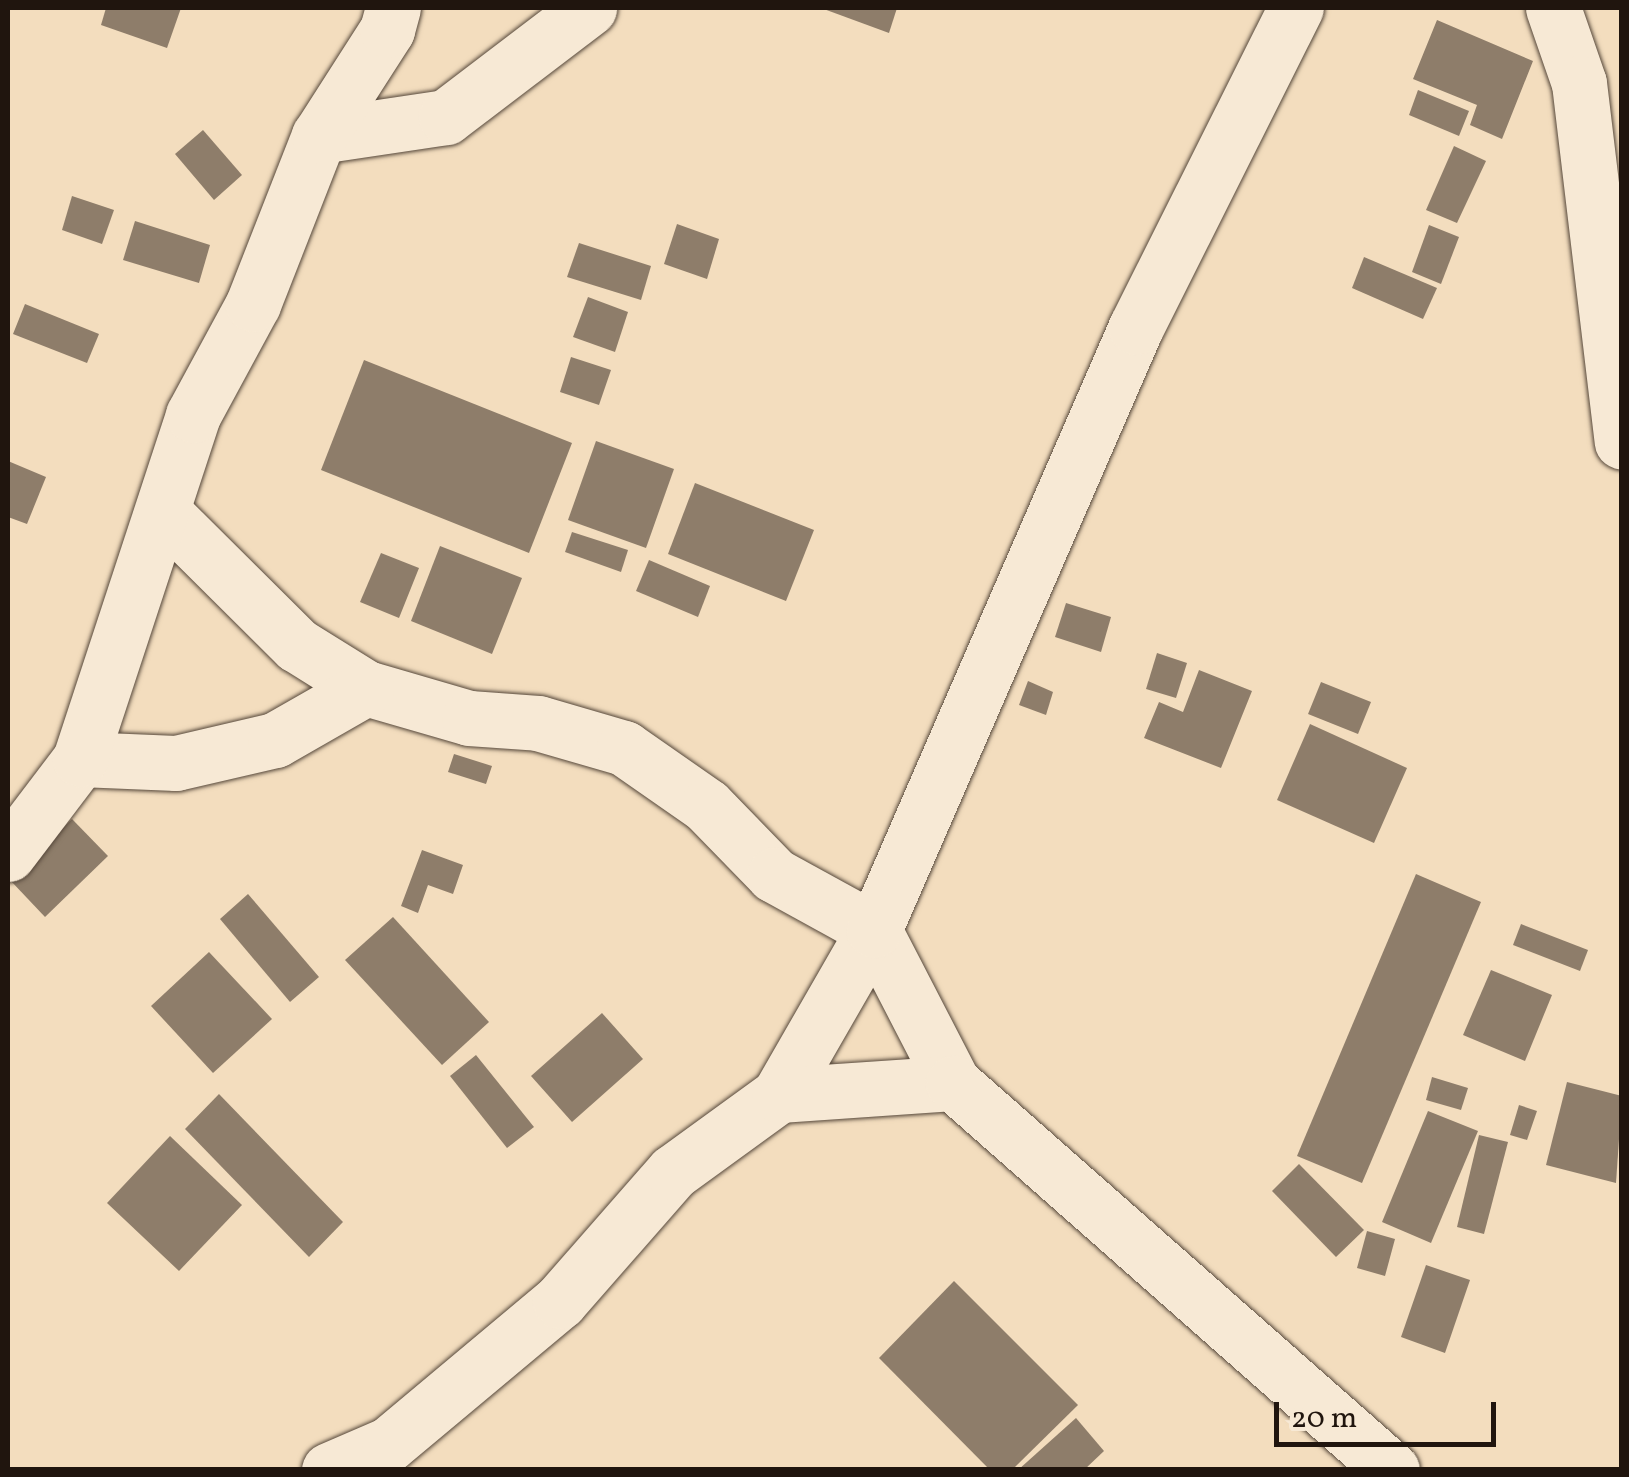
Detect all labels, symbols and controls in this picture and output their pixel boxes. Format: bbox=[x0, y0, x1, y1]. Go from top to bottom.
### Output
scale bar bbox=[1279, 1382, 1502, 1444]
text: 20 m bbox=[1291, 1398, 1357, 1440]

